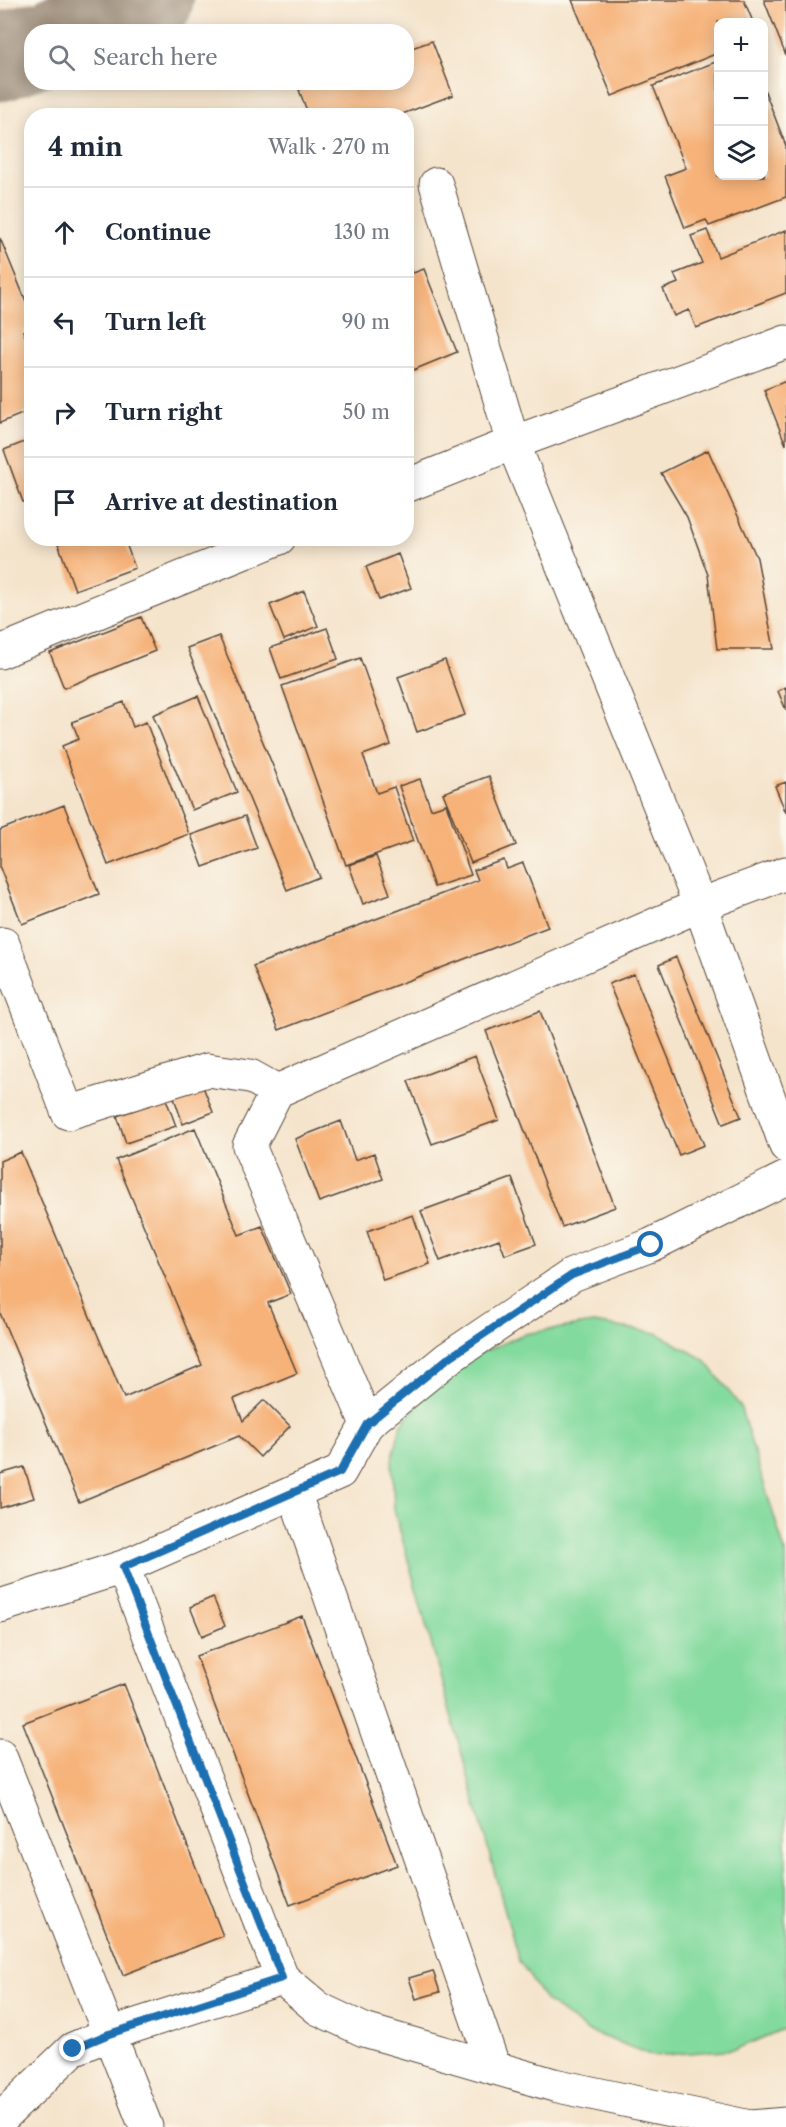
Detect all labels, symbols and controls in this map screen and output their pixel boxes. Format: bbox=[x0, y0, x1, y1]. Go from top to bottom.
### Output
map controls bbox=[714, 18, 768, 180]
button: + bbox=[714, 18, 768, 72]
search box bbox=[24, 24, 414, 90]
icon: search bbox=[45, 41, 78, 74]
text: Search here bbox=[93, 44, 218, 71]
button: − bbox=[714, 72, 768, 126]
button: layers bbox=[714, 126, 768, 180]
text: 4 min bbox=[48, 131, 123, 163]
text: Walk · 270 m bbox=[268, 135, 390, 159]
icon: ahead bbox=[48, 216, 81, 249]
text: Continue bbox=[105, 219, 211, 246]
text: 130 m bbox=[334, 220, 390, 244]
icon: left bbox=[48, 306, 81, 339]
text: Turn left bbox=[105, 309, 206, 336]
text: 90 m bbox=[342, 310, 390, 334]
icon: right bbox=[48, 396, 81, 429]
text: Turn right bbox=[105, 399, 223, 426]
text: 50 m bbox=[343, 400, 390, 424]
icon: arrive bbox=[48, 486, 81, 519]
text: Arrive at destination bbox=[105, 489, 338, 516]
route start bbox=[637, 1231, 663, 1257]
route end bbox=[59, 2035, 85, 2061]

